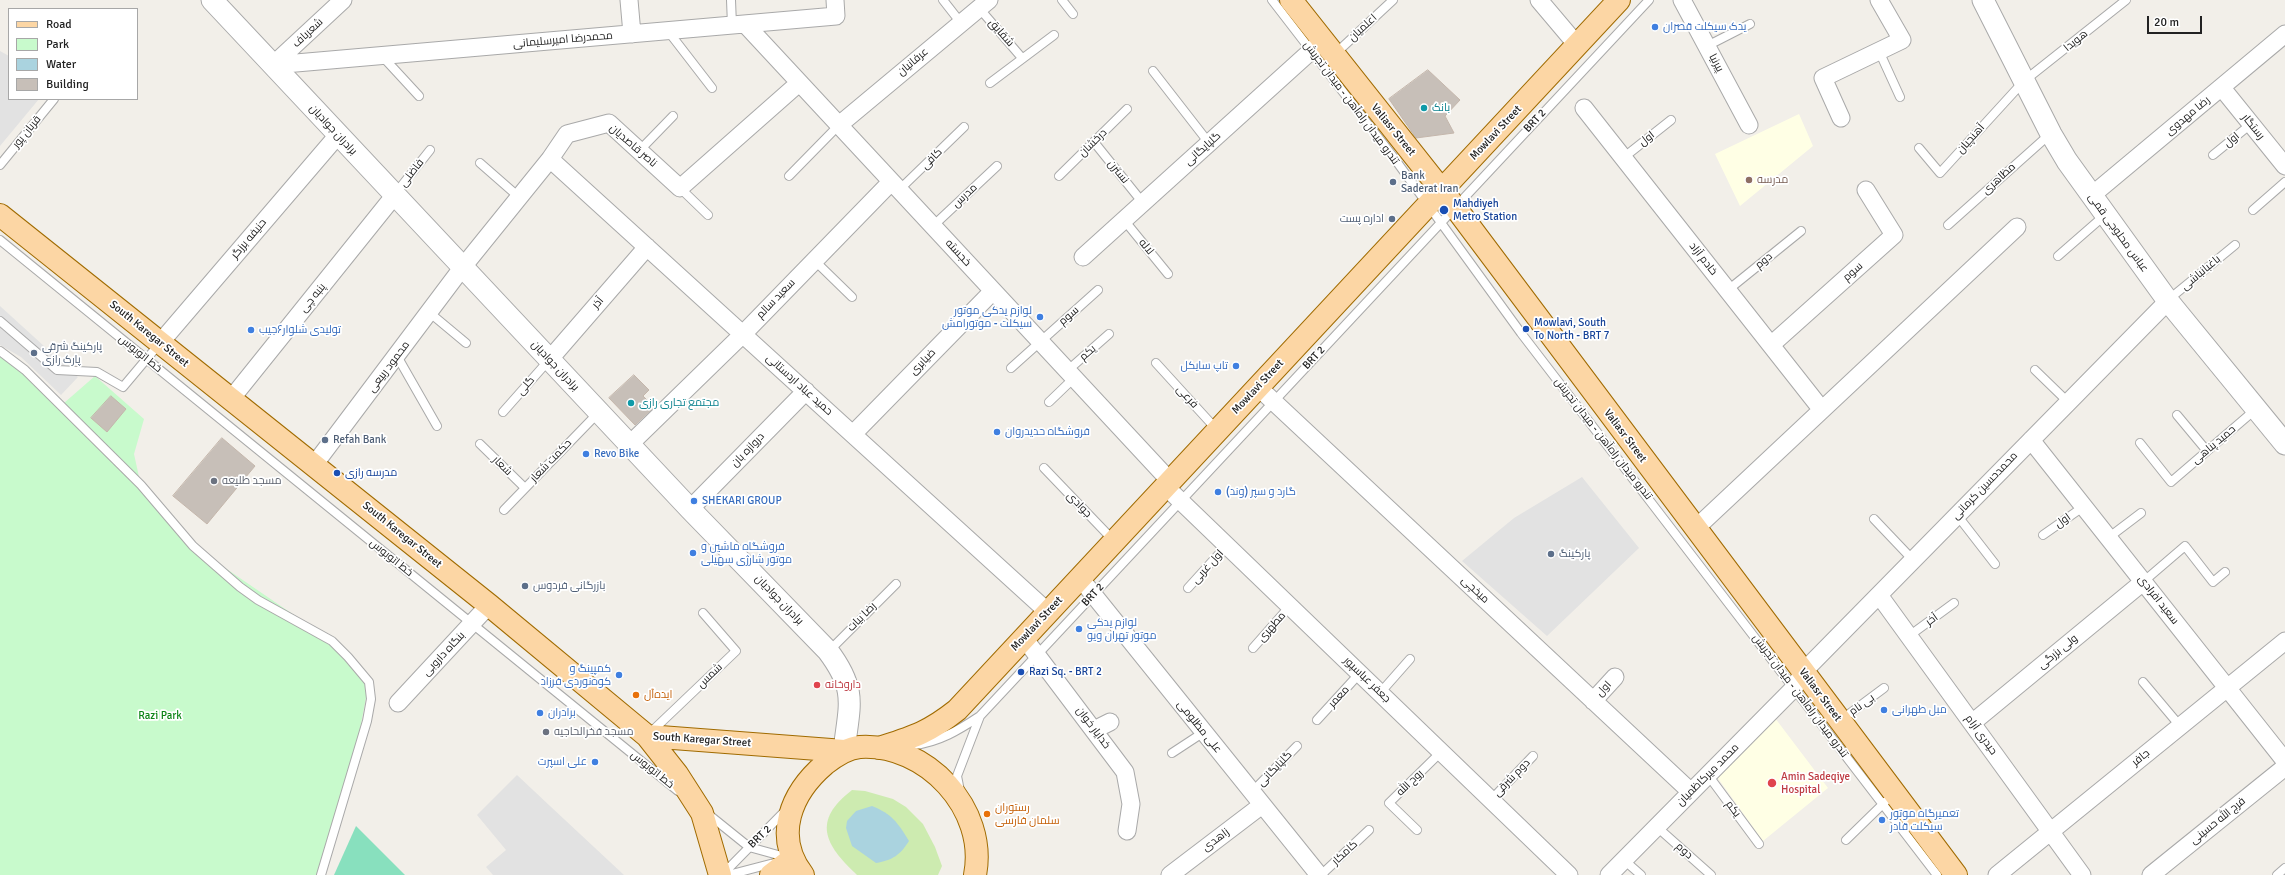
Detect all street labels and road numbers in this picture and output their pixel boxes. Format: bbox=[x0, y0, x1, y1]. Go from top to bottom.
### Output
street label: اعلمیان bbox=[1346, 12, 1380, 44]
street label: شعرباف bbox=[290, 16, 326, 50]
street label: شقایق bbox=[985, 17, 1017, 49]
street label: هویدا bbox=[2061, 27, 2091, 55]
street label: محمدرضا امیرسلیمانی bbox=[513, 29, 613, 51]
street label: تندرو میدان راه‌آهن - میدان تجریش bbox=[1300, 39, 1402, 167]
street label: عرفانیان bbox=[895, 45, 931, 79]
street label: پیرنیا bbox=[1706, 52, 1726, 74]
street label: رضا مهدوی bbox=[2163, 94, 2213, 138]
street label: Valiasr Street bbox=[1368, 101, 1418, 159]
street label: برادران جوادیان bbox=[306, 102, 360, 158]
street label: Mowlavi Street bbox=[1467, 103, 1525, 163]
street label: BRT 2 bbox=[1521, 107, 1549, 135]
street label: رستگار bbox=[2239, 112, 2267, 142]
street label: قربان پور bbox=[10, 113, 44, 151]
street label: آهنچیان bbox=[1954, 121, 1988, 157]
street label: ناصر قاصدیان bbox=[606, 122, 660, 170]
street label: درخشان bbox=[1076, 126, 1110, 160]
street label: گلپایگانی bbox=[1182, 129, 1224, 169]
street label: اول bbox=[1637, 129, 1657, 149]
street label: اول bbox=[2222, 130, 2242, 150]
street label: کافی bbox=[919, 146, 945, 172]
street label: فاضلی bbox=[397, 156, 427, 190]
street label: نسترن bbox=[1105, 158, 1131, 186]
street label: مظاهری bbox=[1980, 161, 2018, 197]
street label: مدرس bbox=[950, 181, 980, 211]
street label: عباس محلوجی قمی bbox=[2085, 191, 2151, 275]
street label: حنیفه برزگر bbox=[228, 216, 270, 262]
street label: لاله bbox=[1136, 236, 1156, 258]
street label: خجسته bbox=[942, 237, 974, 269]
street label: خادم آزاد bbox=[1686, 240, 1720, 278]
street label: دوم bbox=[1753, 250, 1775, 272]
street label: باغبانباشی bbox=[2179, 253, 2223, 293]
street label: سوم bbox=[1840, 260, 1866, 284]
street label: سعید سالم bbox=[754, 276, 798, 322]
street label: پنبه چی bbox=[297, 281, 329, 315]
street label: آذر bbox=[589, 294, 607, 312]
street label: South Karegar Street bbox=[107, 298, 191, 370]
street label: سوم bbox=[1056, 304, 1082, 328]
street label: خط اتوبوس bbox=[116, 332, 164, 376]
street label: برادران جوادیان bbox=[528, 338, 582, 394]
street label: محمود ربیعی bbox=[365, 339, 413, 395]
street label: یکم bbox=[1077, 342, 1099, 364]
street label: BRT 2 bbox=[1300, 344, 1328, 372]
street label: ضیابری bbox=[907, 346, 939, 378]
street label: حمید عباد اردستانی bbox=[763, 352, 835, 418]
street label: Mowlavi Street bbox=[1229, 357, 1287, 417]
street label: گلی bbox=[514, 374, 538, 398]
street label: تندرو میدان راه‌آهن - میدان تجریش bbox=[1551, 375, 1655, 503]
street label: فرعی bbox=[1173, 383, 1201, 411]
street label: Valiasr Street bbox=[1601, 407, 1649, 465]
street label: حمید پناهی bbox=[2189, 423, 2239, 467]
street label: دروازه بان bbox=[729, 430, 767, 470]
street label: حکمت شعار bbox=[527, 437, 575, 485]
street label: محمدحسین کرمانی bbox=[1949, 449, 2021, 523]
street label: شعار bbox=[489, 453, 515, 479]
street label: جوادی bbox=[1064, 489, 1094, 521]
street label: South Karegar Street bbox=[360, 499, 444, 571]
street label: اول bbox=[2053, 511, 2073, 531]
street label: خط اتوبوس bbox=[367, 536, 415, 580]
street label: اول غربی bbox=[1189, 547, 1227, 587]
street label: برادران جوادیان bbox=[752, 572, 806, 628]
street label: سعید افرادی bbox=[2135, 573, 2181, 627]
street label: میخچی bbox=[1458, 574, 1492, 606]
street label: BRT 2 bbox=[1079, 581, 1107, 609]
street label: Mowlavi Street bbox=[1008, 594, 1066, 654]
street label: رضا بیات bbox=[845, 600, 879, 634]
street label: مطهری bbox=[1255, 609, 1289, 645]
street label: آخر bbox=[1923, 611, 1941, 629]
street label: بنگاه داروبی bbox=[420, 629, 468, 679]
street label: تندرو میدان راه‌آهن - میدان تجریش bbox=[1749, 632, 1851, 760]
street label: ولی بزرگی bbox=[2035, 632, 2081, 672]
street label: جعفر عباسپور bbox=[1341, 654, 1393, 706]
street label: شمس bbox=[695, 661, 725, 691]
street label: Valiasr Street bbox=[1796, 666, 1844, 724]
street label: اول bbox=[1594, 679, 1614, 699]
street label: معمر bbox=[1326, 683, 1352, 711]
street label: بی نام bbox=[1847, 691, 1877, 719]
street label: علی مظلومی bbox=[1174, 698, 1224, 756]
street label: خدایار خوان bbox=[1073, 704, 1113, 752]
street label: حیدری آرام bbox=[1962, 712, 2000, 758]
street label: South Karegar Street bbox=[653, 730, 751, 750]
street label: محمد میرکاظمیان bbox=[1674, 741, 1742, 809]
street label: جافر bbox=[2129, 747, 2153, 769]
street label: خط اتوبوس bbox=[628, 748, 676, 792]
street label: گلپایگانی bbox=[1255, 749, 1295, 789]
street label: دوم شرقی bbox=[1491, 756, 1533, 800]
street label: روح الله bbox=[1394, 767, 1426, 799]
street label: فرج الله حسینی bbox=[2188, 795, 2248, 847]
street label: یکم bbox=[1723, 798, 1743, 820]
street label: BRT 2 bbox=[746, 823, 774, 851]
street label: زاهدی bbox=[1200, 826, 1232, 854]
street label: کامکار bbox=[1329, 838, 1361, 868]
street label: دوم bbox=[1673, 840, 1695, 862]

